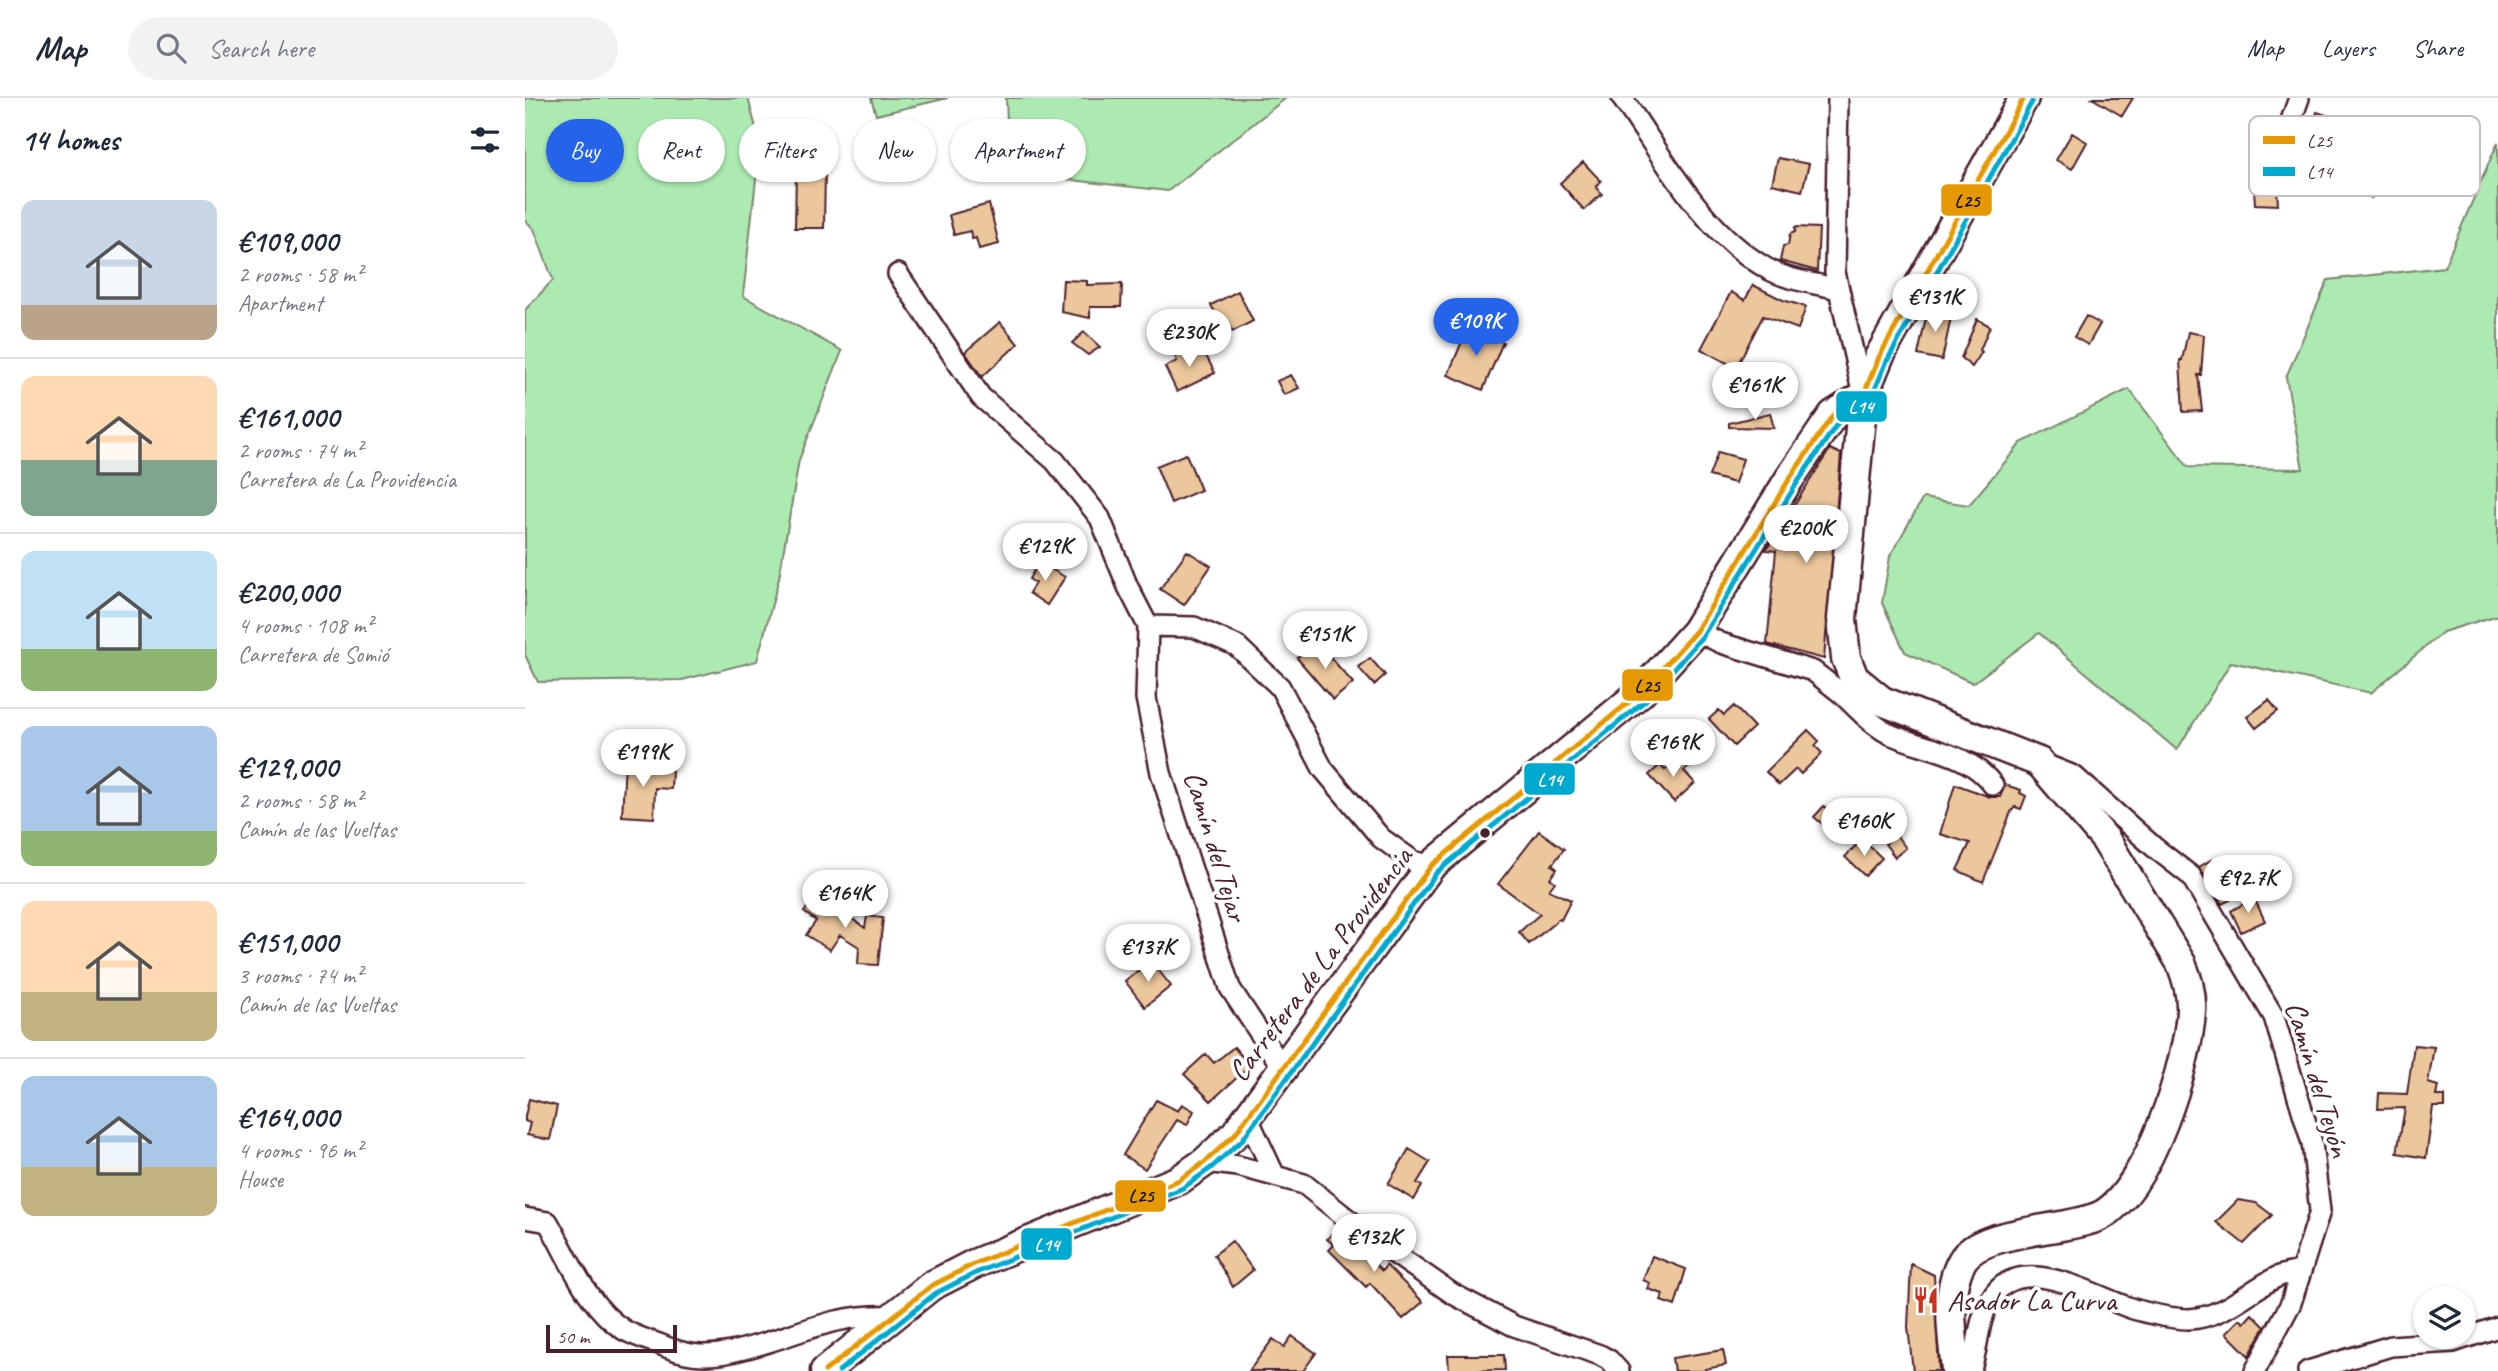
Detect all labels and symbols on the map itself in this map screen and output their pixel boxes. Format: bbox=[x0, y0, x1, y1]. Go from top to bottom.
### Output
legend bbox=[2249, 116, 2480, 196]
text: L25 bbox=[2307, 129, 2334, 153]
text: L14 bbox=[2307, 160, 2335, 184]
line badge: L25 bbox=[1940, 183, 1993, 217]
text: L25 bbox=[1955, 189, 1981, 213]
pin: €131K bbox=[1886, 274, 1984, 334]
pin: €109K bbox=[1427, 299, 1525, 358]
pin: €230K bbox=[1140, 310, 1238, 369]
pin: €161K bbox=[1706, 362, 1804, 422]
line badge: L14 bbox=[1835, 390, 1888, 423]
text: L14 bbox=[1848, 395, 1876, 419]
pin: €200K bbox=[1757, 505, 1855, 565]
pin: €129K bbox=[996, 524, 1094, 583]
pin: €151K bbox=[1276, 612, 1374, 671]
line badge: L25 bbox=[1621, 668, 1674, 702]
text: L25 bbox=[1635, 674, 1661, 698]
pin: €169K bbox=[1624, 720, 1722, 779]
pin: €199K bbox=[594, 730, 692, 789]
line badge: L14 bbox=[1523, 762, 1576, 796]
street label: Camín del Tejar bbox=[1175, 766, 1258, 928]
text: L14 bbox=[1537, 768, 1565, 792]
pin: €160K bbox=[1815, 798, 1913, 858]
unlabelled marker bbox=[1478, 826, 1492, 840]
street label: Carretera de La Providencia bbox=[1219, 838, 1422, 1089]
pin: €92.7K bbox=[2191, 856, 2305, 915]
pin: €164K bbox=[796, 870, 894, 930]
pin: €137K bbox=[1099, 924, 1197, 984]
street label: Camín del Teyón bbox=[2276, 997, 2360, 1163]
line badge: L25 bbox=[1114, 1179, 1167, 1213]
text: L25 bbox=[1129, 1184, 1155, 1208]
pin: €132K bbox=[1325, 1214, 1423, 1274]
line badge: L14 bbox=[1020, 1227, 1073, 1261]
text: L14 bbox=[1034, 1233, 1062, 1257]
place label: Asador La Curva bbox=[1947, 1281, 2118, 1319]
restaurant icon: Asador La Curva bbox=[1911, 1285, 1941, 1315]
scale bar bbox=[546, 1322, 677, 1354]

